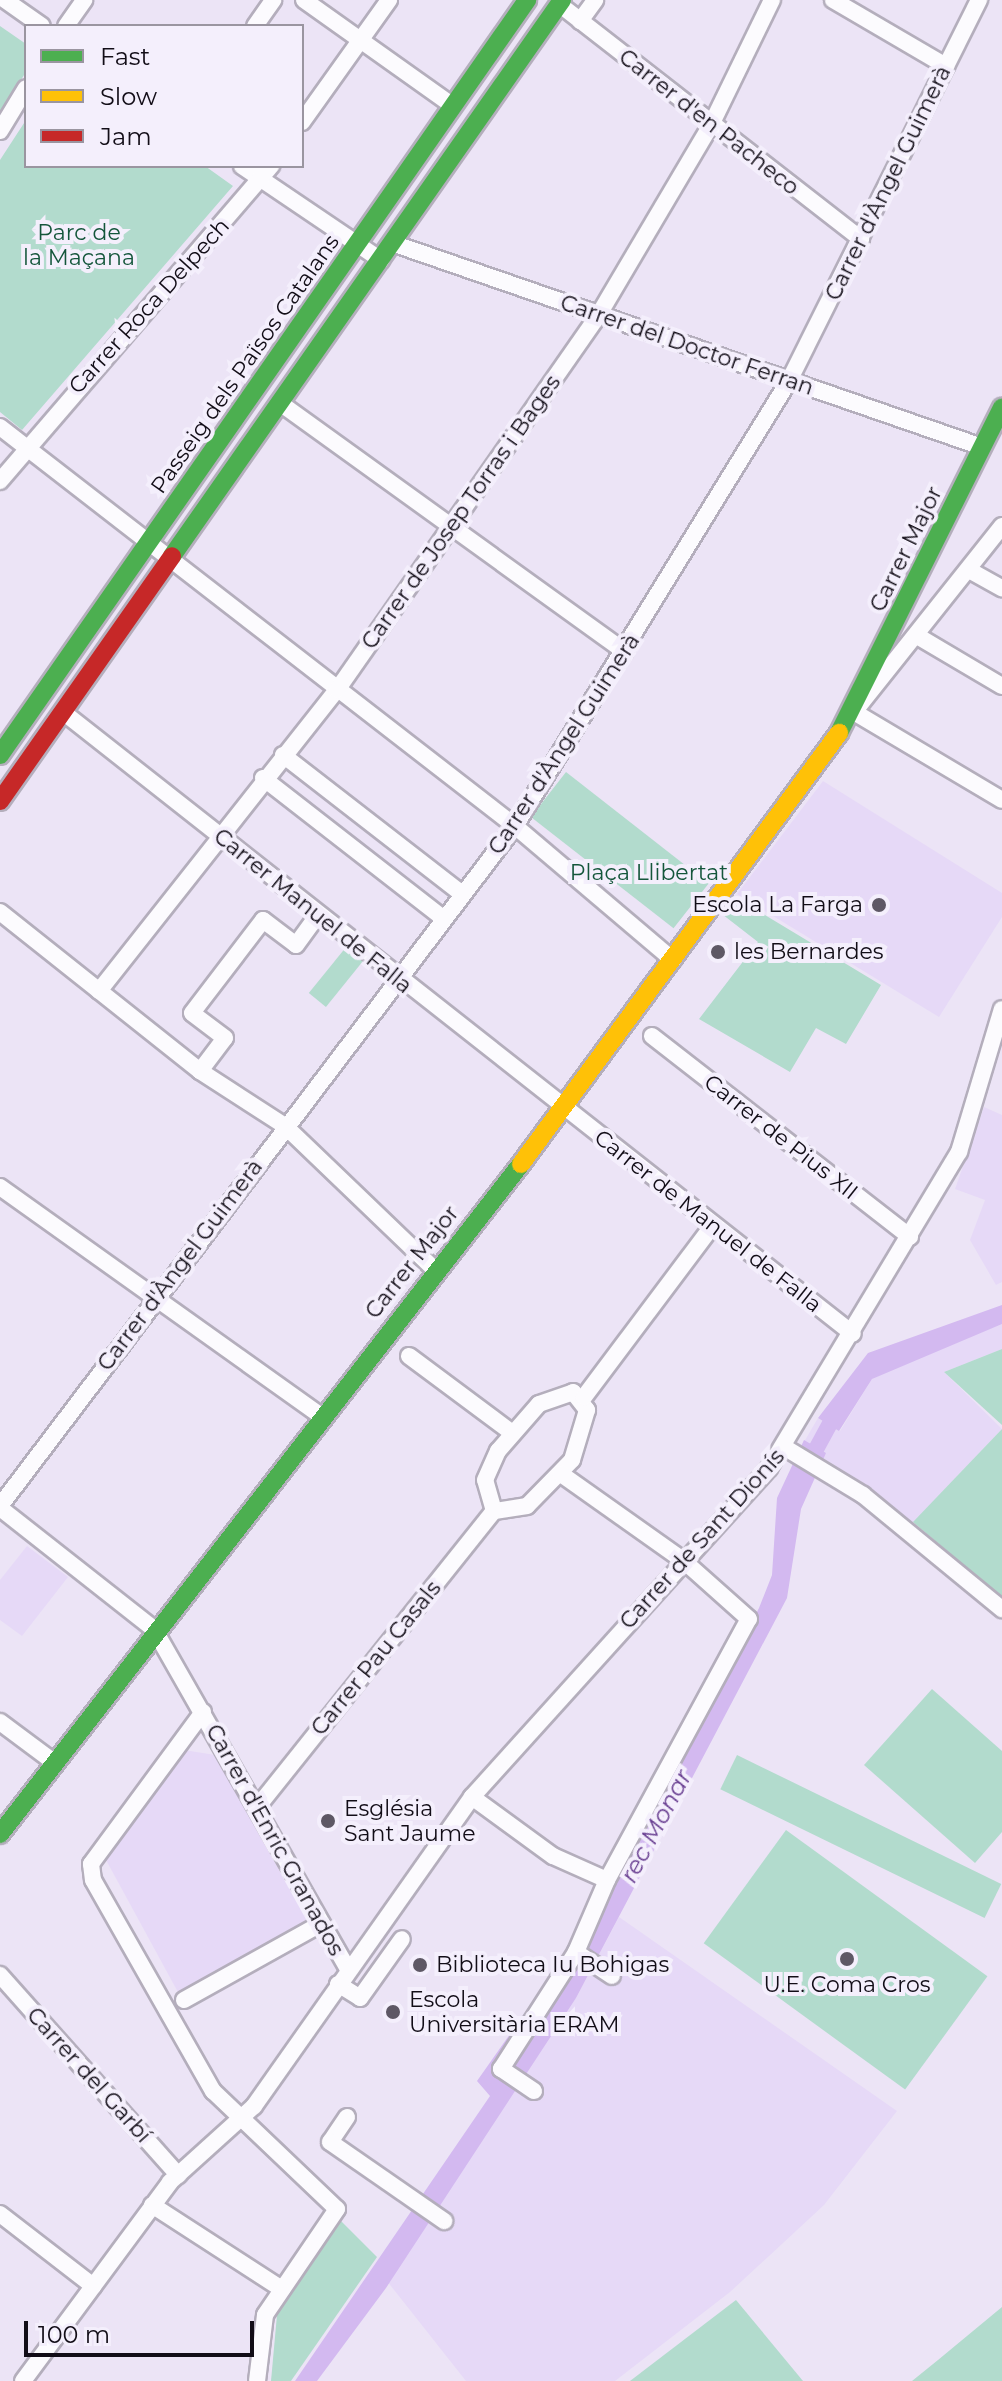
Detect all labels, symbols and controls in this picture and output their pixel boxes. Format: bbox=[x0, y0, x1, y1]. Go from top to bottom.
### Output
legend bbox=[24, 24, 304, 168]
text: Fast bbox=[100, 42, 150, 71]
street label: Carrer d'en Pacheco bbox=[614, 43, 804, 201]
street label: Carrer d'Àngel Guimerà bbox=[820, 61, 956, 305]
text: Slow bbox=[100, 82, 157, 111]
text: Jam bbox=[100, 122, 152, 151]
street label: Carrer Roca Delpech bbox=[63, 213, 235, 399]
park label: Parc de la Maçana bbox=[23, 219, 135, 270]
street label: Passeig dels Països Catalans bbox=[145, 229, 345, 499]
street label: Carrer del Doctor Ferran bbox=[557, 289, 817, 401]
street label: Carrer de Josep Torras i Bages bbox=[356, 370, 566, 654]
street label: Carrer Major bbox=[864, 482, 948, 616]
street label: Carrer d'Àngel Guimerà bbox=[483, 629, 645, 859]
street label: Carrer Manuel de Falla bbox=[209, 823, 417, 999]
park label: Plaça Llibertat bbox=[570, 860, 728, 886]
place label: Escola La Farga bbox=[692, 892, 863, 918]
marker: Escola La Farga bbox=[870, 896, 888, 914]
place label: les Bernardes bbox=[734, 939, 884, 965]
marker: les Bernardes bbox=[709, 943, 727, 961]
street label: Carrer de Pius XII bbox=[699, 1069, 863, 1205]
street label: Carrer de Manuel de Falla bbox=[589, 1124, 827, 1318]
street label: Carrer d'Àngel Guimerà bbox=[92, 1154, 268, 1376]
street label: Carrer Major bbox=[360, 1200, 464, 1324]
street label: Carrer de Sant Dionís bbox=[614, 1444, 790, 1634]
street label: Carrer Pau Casals bbox=[306, 1575, 446, 1741]
street label: Carrer d'Enric Granados bbox=[200, 1720, 350, 1960]
water label: rec Monar bbox=[614, 1765, 698, 1887]
place label: Església Sant Jaume bbox=[344, 1795, 475, 1846]
marker: Església Sant Jaume bbox=[319, 1812, 337, 1830]
marker: U.E. Coma Cros bbox=[838, 1950, 856, 1968]
place label: Biblioteca Iu Bohigas bbox=[436, 1952, 669, 1978]
marker: Biblioteca Iu Bohigas bbox=[411, 1956, 429, 1974]
place label: U.E. Coma Cros bbox=[764, 1972, 930, 1998]
place label: Escola Universitària ERAM bbox=[409, 1986, 620, 2038]
street label: Carrer del Garbí bbox=[21, 2002, 157, 2148]
marker: Escola Universitària ERAM bbox=[384, 2003, 402, 2021]
scale bar bbox=[28, 2305, 258, 2355]
text: 100 m bbox=[38, 2320, 110, 2349]

